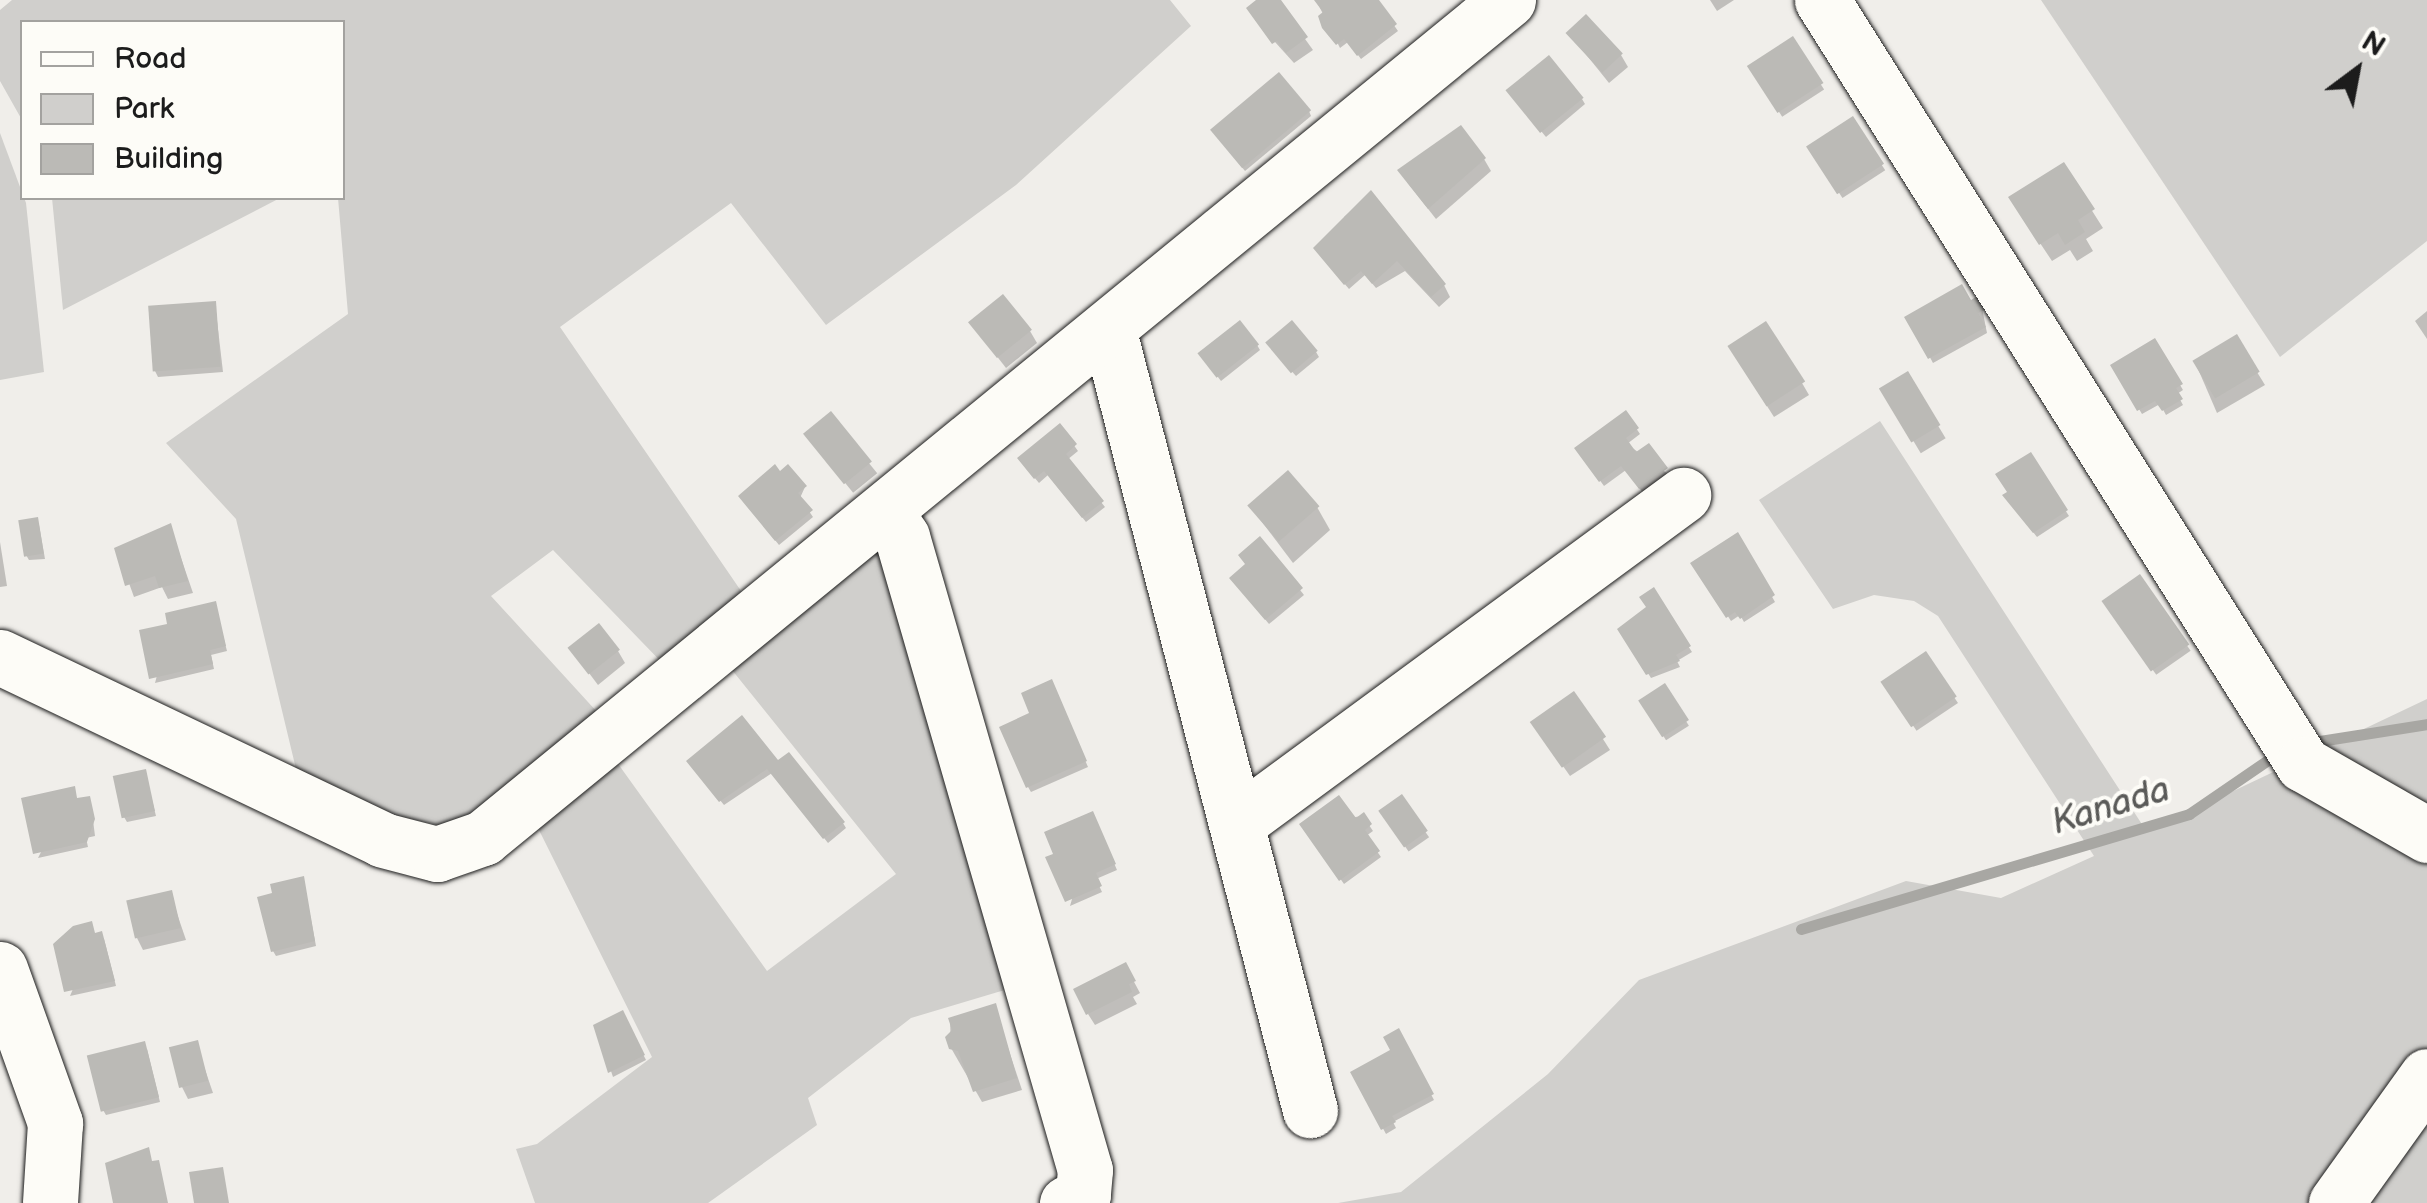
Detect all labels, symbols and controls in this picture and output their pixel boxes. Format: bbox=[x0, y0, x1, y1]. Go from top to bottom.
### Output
legend bbox=[20, 20, 345, 200]
north arrow bbox=[2307, 20, 2407, 120]
text: N bbox=[2356, 25, 2391, 64]
text: Road bbox=[114, 41, 187, 77]
text: Park bbox=[114, 91, 174, 127]
text: Building bbox=[114, 141, 223, 177]
water label: Kanada bbox=[2047, 769, 2175, 845]

